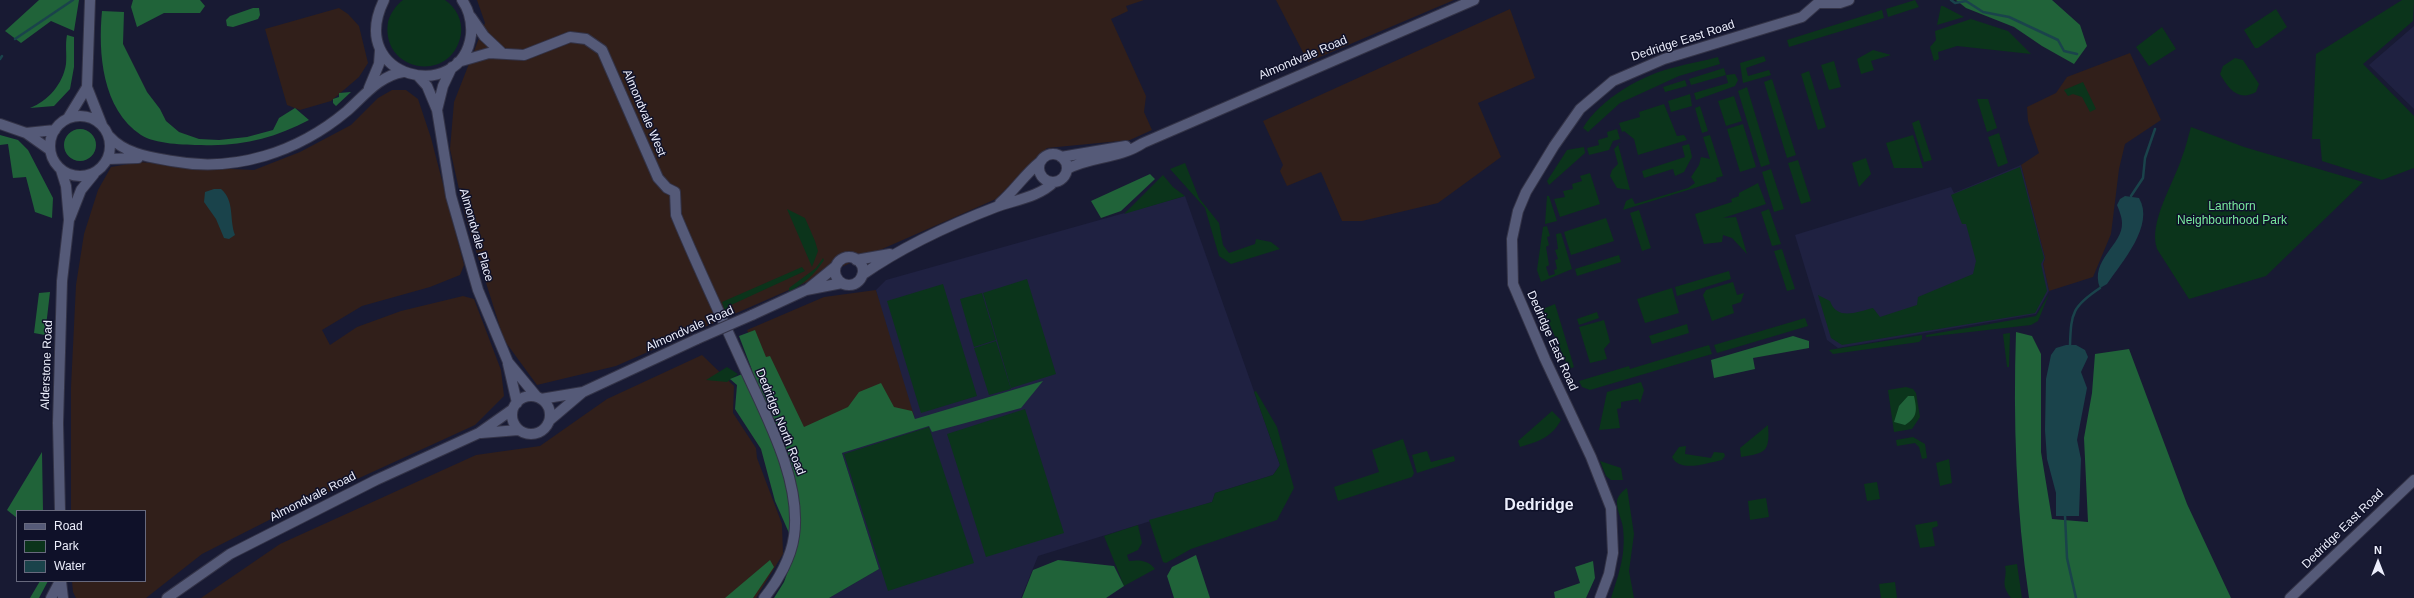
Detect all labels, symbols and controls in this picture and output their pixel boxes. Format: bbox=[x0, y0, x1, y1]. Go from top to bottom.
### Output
street label: Dedridge East Road bbox=[1629, 17, 1737, 65]
street label: Almondvale Road bbox=[1257, 33, 1349, 83]
street label: Almondvale West bbox=[619, 67, 669, 159]
street label: Almondvale Place bbox=[456, 187, 496, 283]
park label: Lanthorn Neighbourhood Park bbox=[2177, 200, 2287, 228]
street label: Dedridge East Road bbox=[1523, 289, 1581, 393]
street label: Almondvale Road bbox=[644, 303, 736, 355]
street label: Alderstone Road bbox=[38, 320, 56, 410]
street label: Dedridge North Road bbox=[752, 367, 808, 477]
street label: Almondvale Road bbox=[268, 469, 358, 525]
street label: Dedridge East Road bbox=[2299, 486, 2387, 572]
district label: Dedridge bbox=[1504, 496, 1574, 516]
legend bbox=[16, 510, 146, 582]
text: Road bbox=[54, 519, 83, 533]
text: Park bbox=[54, 539, 79, 553]
north arrow bbox=[2358, 542, 2398, 582]
text: N bbox=[2374, 544, 2382, 556]
text: Water bbox=[54, 559, 86, 573]

